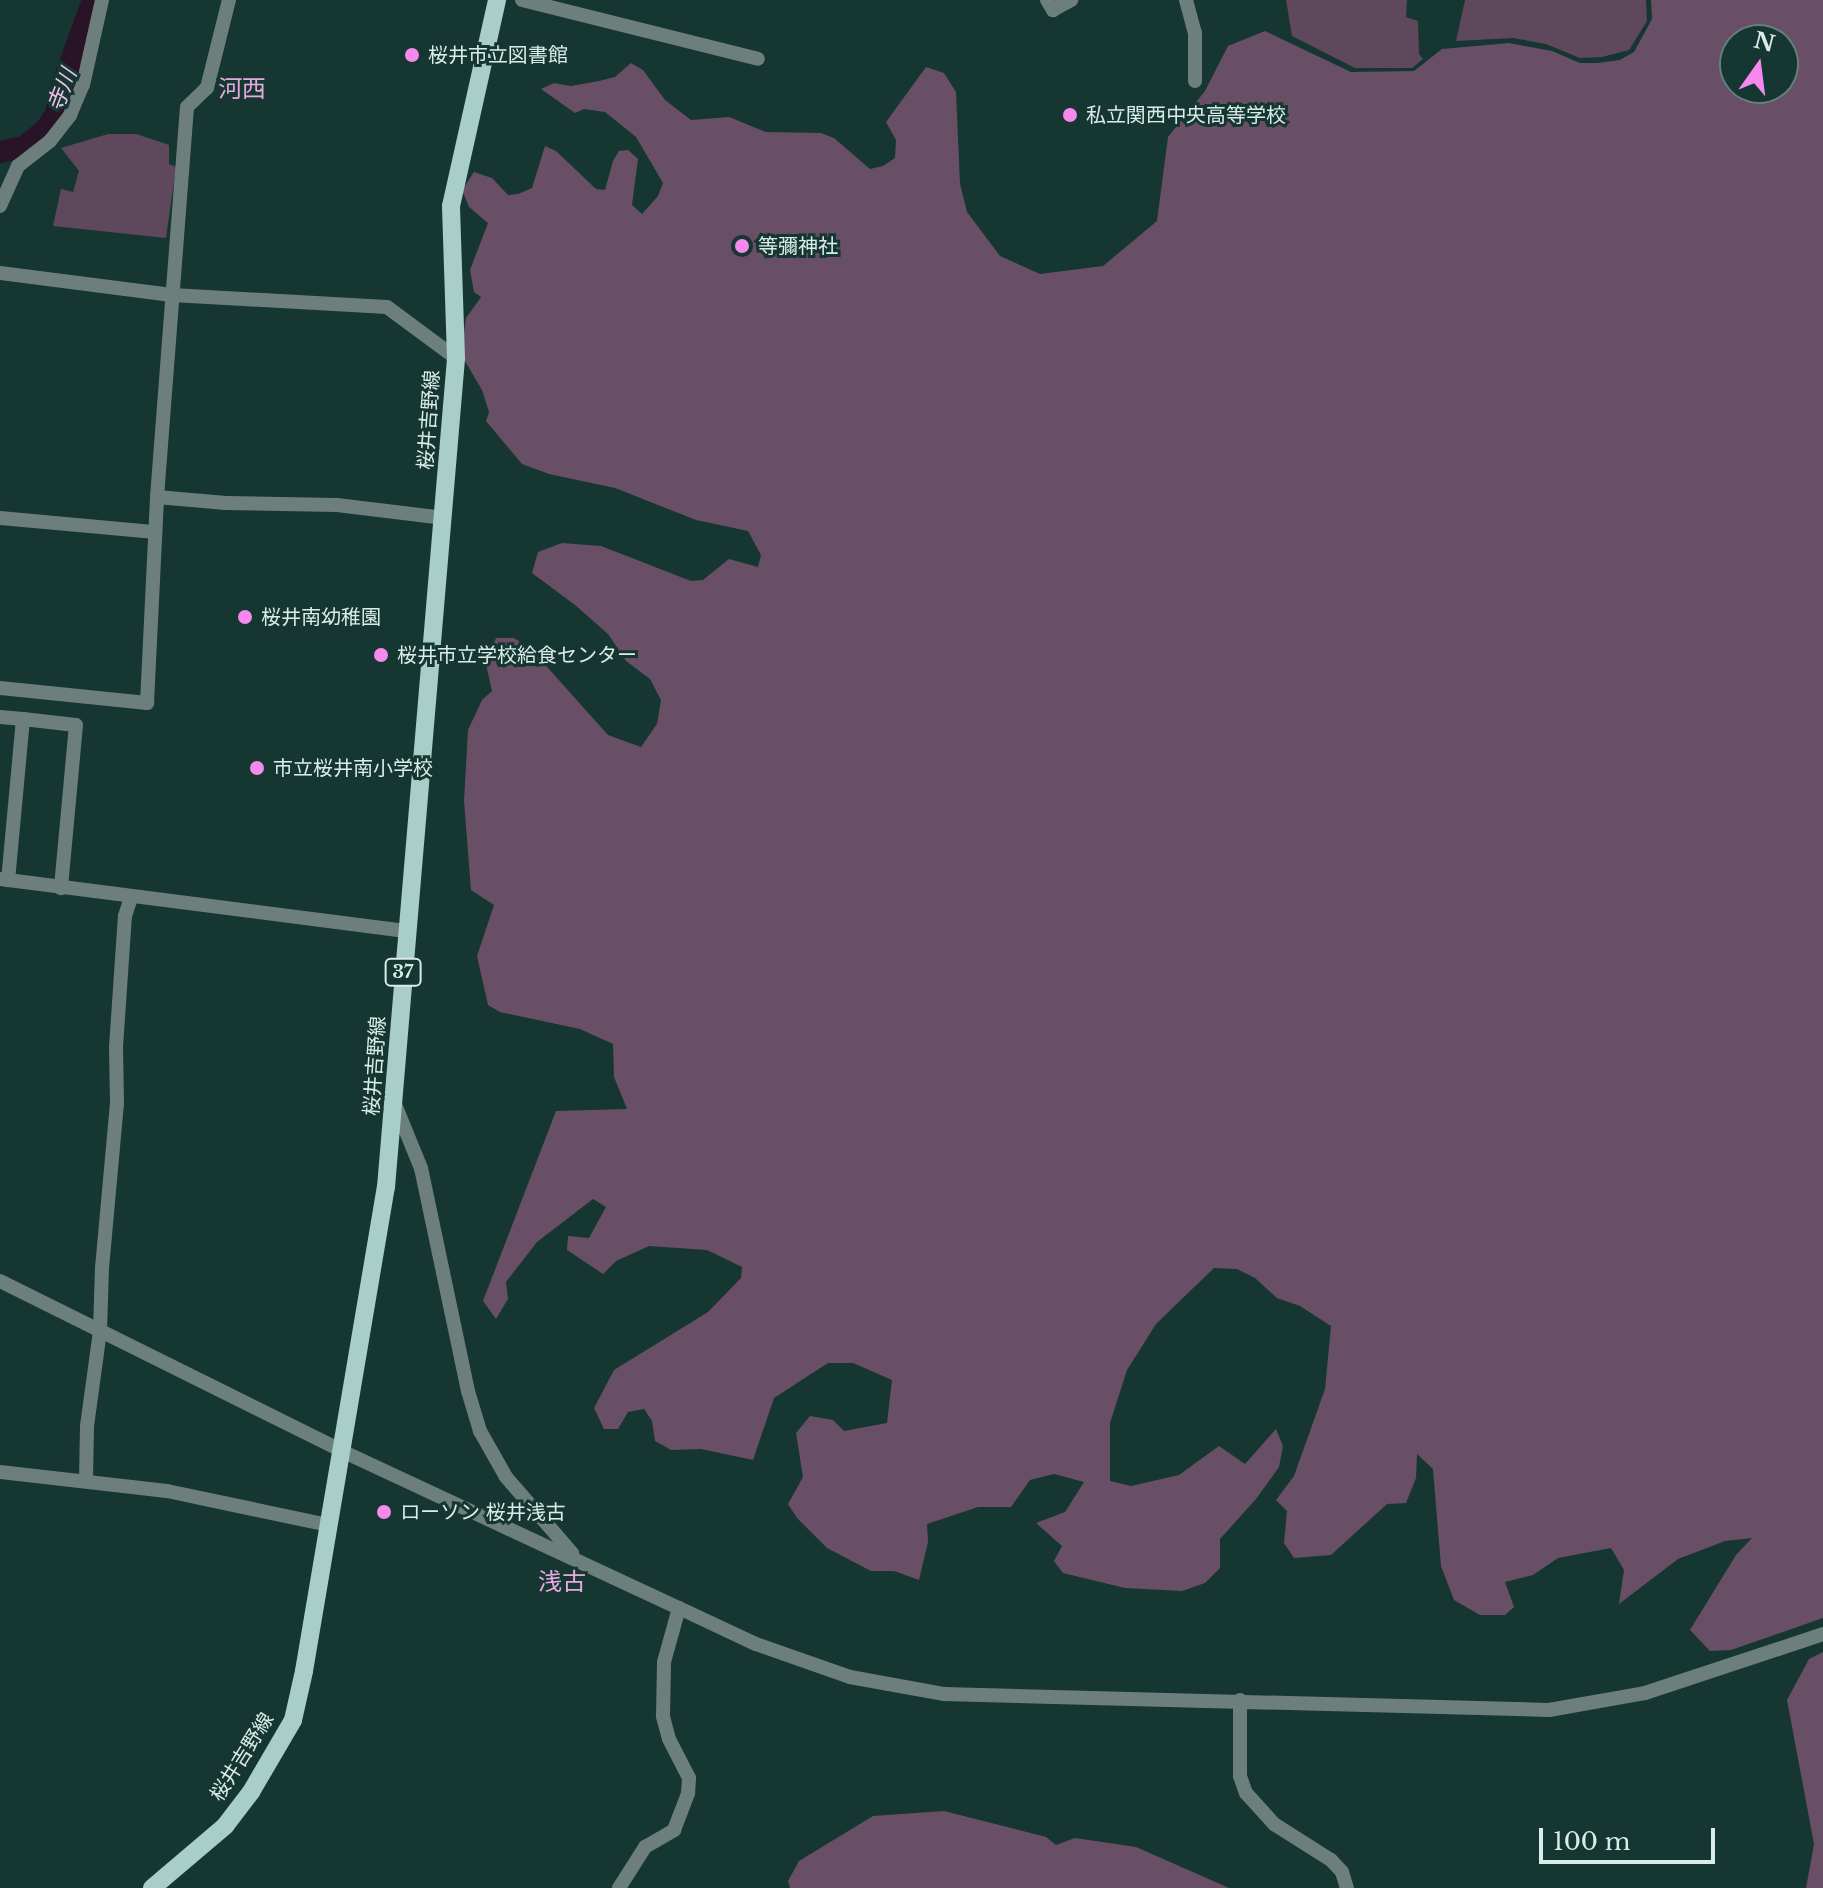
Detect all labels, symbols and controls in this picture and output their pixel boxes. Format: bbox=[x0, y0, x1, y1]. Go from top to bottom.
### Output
north arrow bbox=[1719, 24, 1799, 104]
text: N bbox=[1751, 27, 1778, 58]
place label: 桜井市立図書館 bbox=[428, 43, 568, 67]
marker: 桜井市立図書館 bbox=[403, 46, 421, 64]
water label: 寺川 bbox=[42, 65, 82, 115]
district label: 河西 bbox=[218, 75, 266, 103]
place label: 私立関西中央高等学校 bbox=[1086, 103, 1286, 127]
marker: 私立関西中央高等学校 bbox=[1061, 106, 1079, 124]
place label: 等彌神社 bbox=[758, 234, 838, 258]
marker: 等彌神社 bbox=[733, 237, 751, 255]
street label: 桜井吉野線 bbox=[414, 369, 444, 471]
place label: 桜井南幼稚園 bbox=[261, 605, 381, 629]
marker: 桜井南幼稚園 bbox=[236, 608, 254, 626]
place label: 桜井市立学校給食センター bbox=[397, 643, 637, 667]
marker: 桜井市立学校給食センター bbox=[372, 646, 390, 664]
place label: 市立桜井南小学校 bbox=[273, 756, 433, 780]
marker: 市立桜井南小学校 bbox=[248, 759, 266, 777]
road number: 37 bbox=[383, 958, 423, 986]
street label: 桜井吉野線 bbox=[360, 1015, 390, 1117]
place label: ローソン 桜井浅古 bbox=[400, 1500, 566, 1524]
marker: ローソン 桜井浅古 bbox=[375, 1503, 393, 1521]
district label: 浅古 bbox=[538, 1568, 586, 1596]
street label: 桜井吉野線 bbox=[205, 1708, 279, 1806]
scale bar bbox=[1543, 1812, 1719, 1862]
text: 100 m bbox=[1553, 1827, 1631, 1856]

